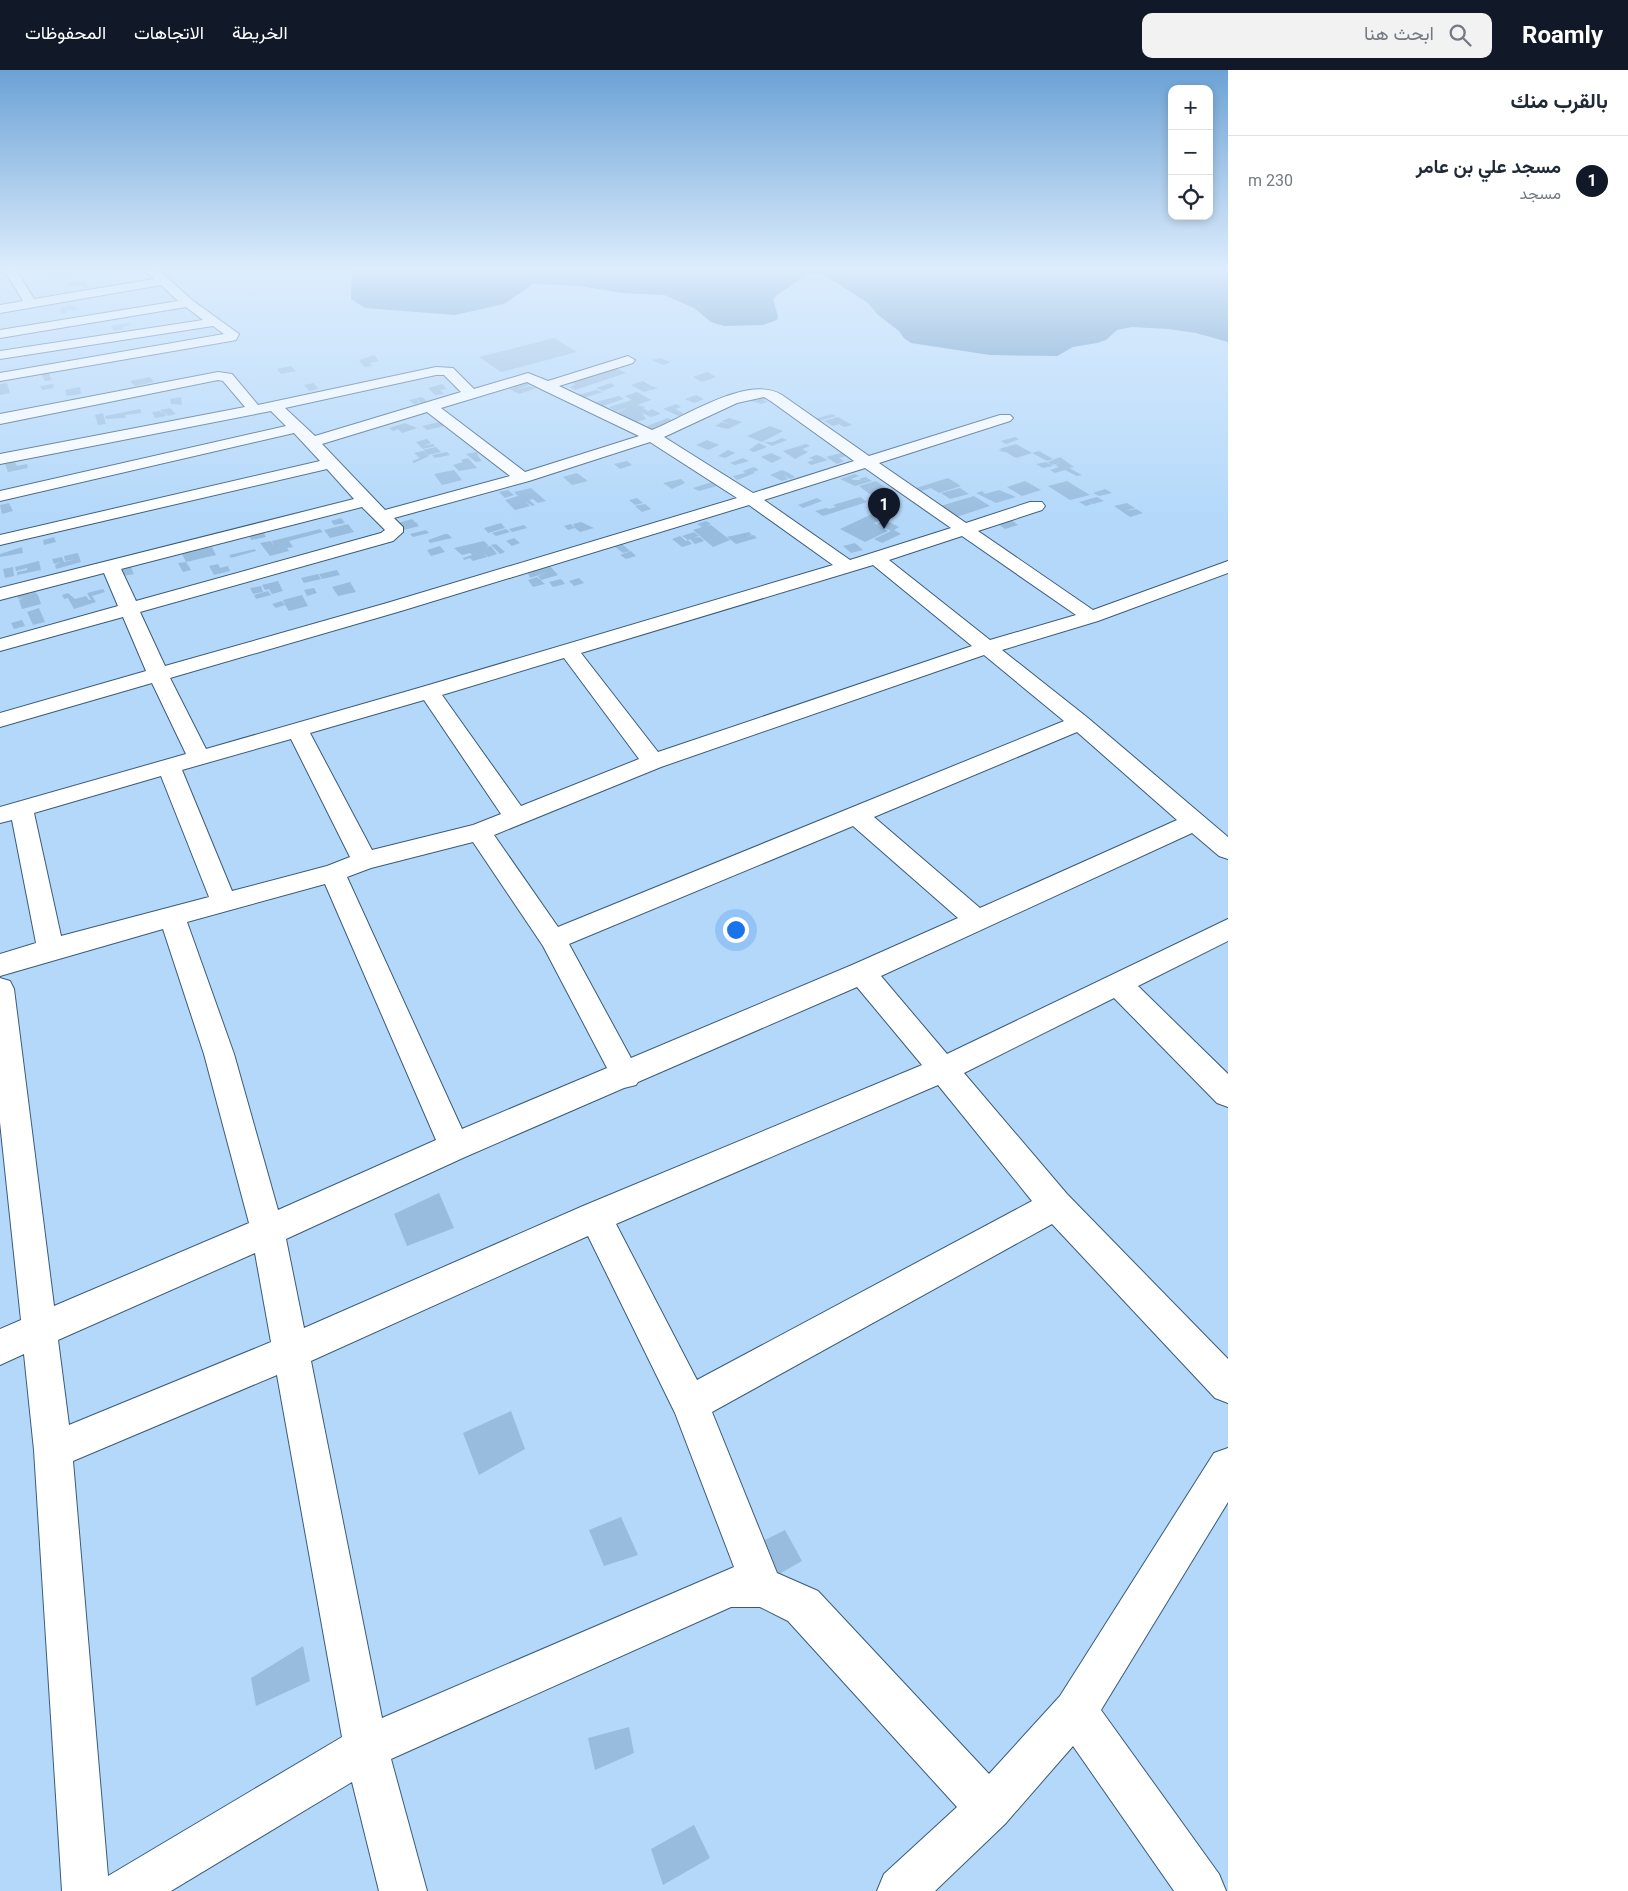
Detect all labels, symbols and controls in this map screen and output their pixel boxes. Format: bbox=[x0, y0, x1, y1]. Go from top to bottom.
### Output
search box bbox=[1142, 13, 1492, 58]
icon: search bbox=[1446, 21, 1474, 49]
text: Roamly bbox=[1522, 21, 1603, 49]
text: المحفوظات bbox=[25, 22, 106, 43]
text: الاتجاهات bbox=[134, 22, 204, 43]
text: الخريطة bbox=[232, 22, 288, 43]
text: ابحث هنا bbox=[1364, 22, 1434, 45]
map controls bbox=[1168, 85, 1213, 220]
button: + bbox=[1168, 85, 1213, 130]
text: بالقرب منك bbox=[1511, 89, 1608, 113]
button: − bbox=[1168, 130, 1213, 175]
text: مسجد علي بن عامر bbox=[1416, 155, 1561, 178]
text: 230 m bbox=[1248, 171, 1293, 190]
text: 1 bbox=[1587, 171, 1597, 190]
button: locate bbox=[1168, 175, 1213, 220]
text: مسجد bbox=[1520, 184, 1561, 203]
pin: 1 bbox=[868, 488, 900, 529]
your location bbox=[723, 917, 749, 943]

